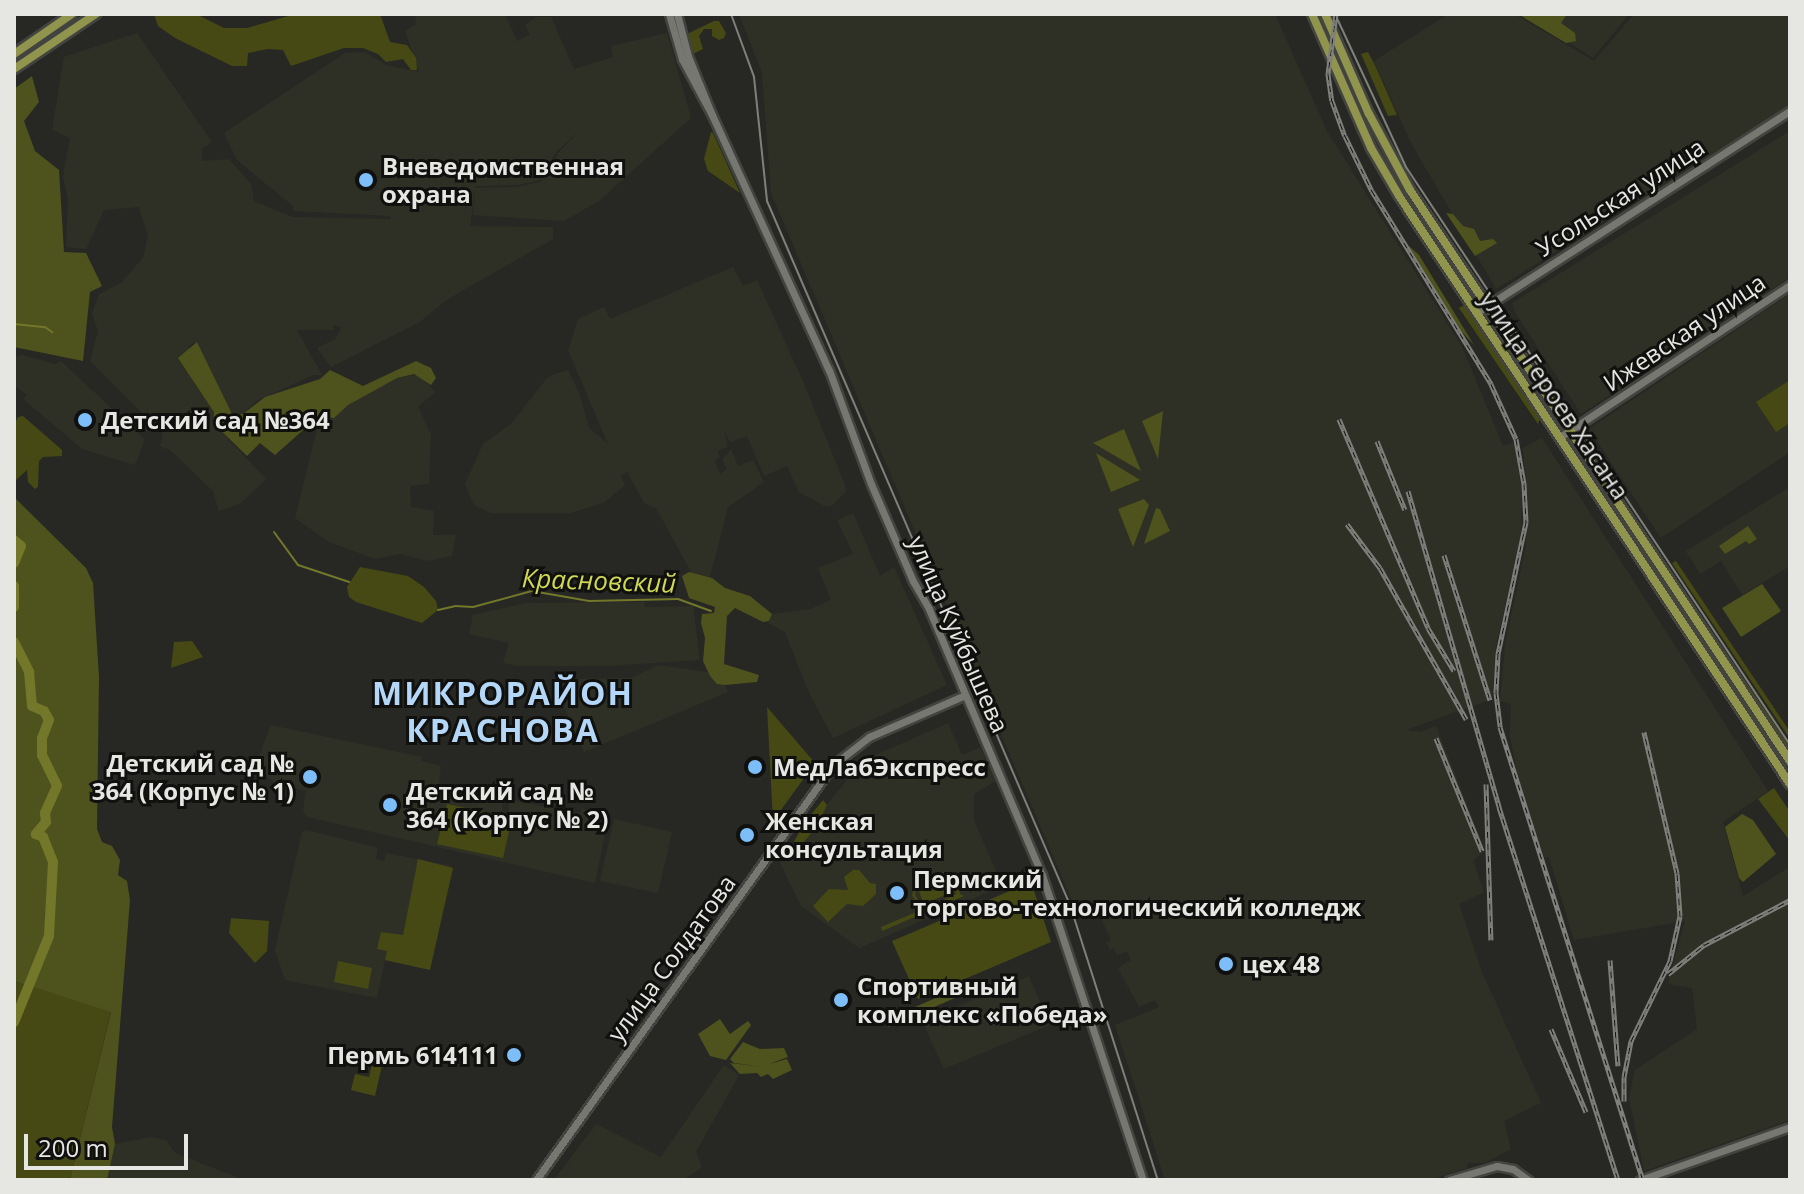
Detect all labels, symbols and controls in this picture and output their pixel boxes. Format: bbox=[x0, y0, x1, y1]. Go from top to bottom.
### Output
street label: Усольская улица bbox=[1530, 132, 1710, 262]
place label: Вневедомственная охрана bbox=[382, 152, 624, 208]
marker: Вневедомственная охрана bbox=[357, 171, 375, 189]
street label: Ижевская улица bbox=[1597, 267, 1771, 397]
street label: улица Героев Хасана bbox=[1475, 286, 1635, 504]
place label: Детский сад №364 bbox=[101, 406, 330, 434]
marker: Детский сад №364 bbox=[76, 411, 94, 429]
street label: улица Куйбышева bbox=[903, 531, 1015, 737]
water label: Красновский bbox=[521, 563, 677, 599]
district label: МИКРОРАЙОН КРАСНОВА bbox=[372, 675, 634, 750]
place label: Детский сад № 364 (Корпус № 1) bbox=[92, 749, 294, 805]
place label: МедЛабЭкспресс bbox=[773, 753, 986, 781]
marker: МедЛабЭкспресс bbox=[744, 756, 766, 778]
marker: Детский сад № 364 (Корпус № 1) bbox=[301, 768, 319, 786]
place label: Детский сад № 364 (Корпус № 2) bbox=[406, 777, 608, 833]
marker: Детский сад № 364 (Корпус № 2) bbox=[381, 796, 399, 814]
place label: Женская консультация bbox=[765, 807, 943, 863]
marker: Женская консультация bbox=[736, 824, 758, 846]
place label: Пермский торгово-технологический колледж bbox=[913, 865, 1361, 921]
street label: улица Солдатова bbox=[601, 869, 741, 1047]
marker: Пермский торгово-технологический колледж bbox=[888, 884, 906, 902]
place label: цех 48 bbox=[1242, 950, 1320, 978]
marker: цех 48 bbox=[1217, 955, 1235, 973]
place label: Спортивный комплекс «Победа» bbox=[857, 972, 1108, 1028]
marker: Спортивный комплекс «Победа» bbox=[832, 991, 850, 1009]
place label: Пермь 614111 bbox=[327, 1041, 498, 1069]
marker: Пермь 614111 bbox=[505, 1046, 523, 1064]
scale bar bbox=[28, 1118, 192, 1168]
text: 200 m bbox=[38, 1131, 108, 1164]

